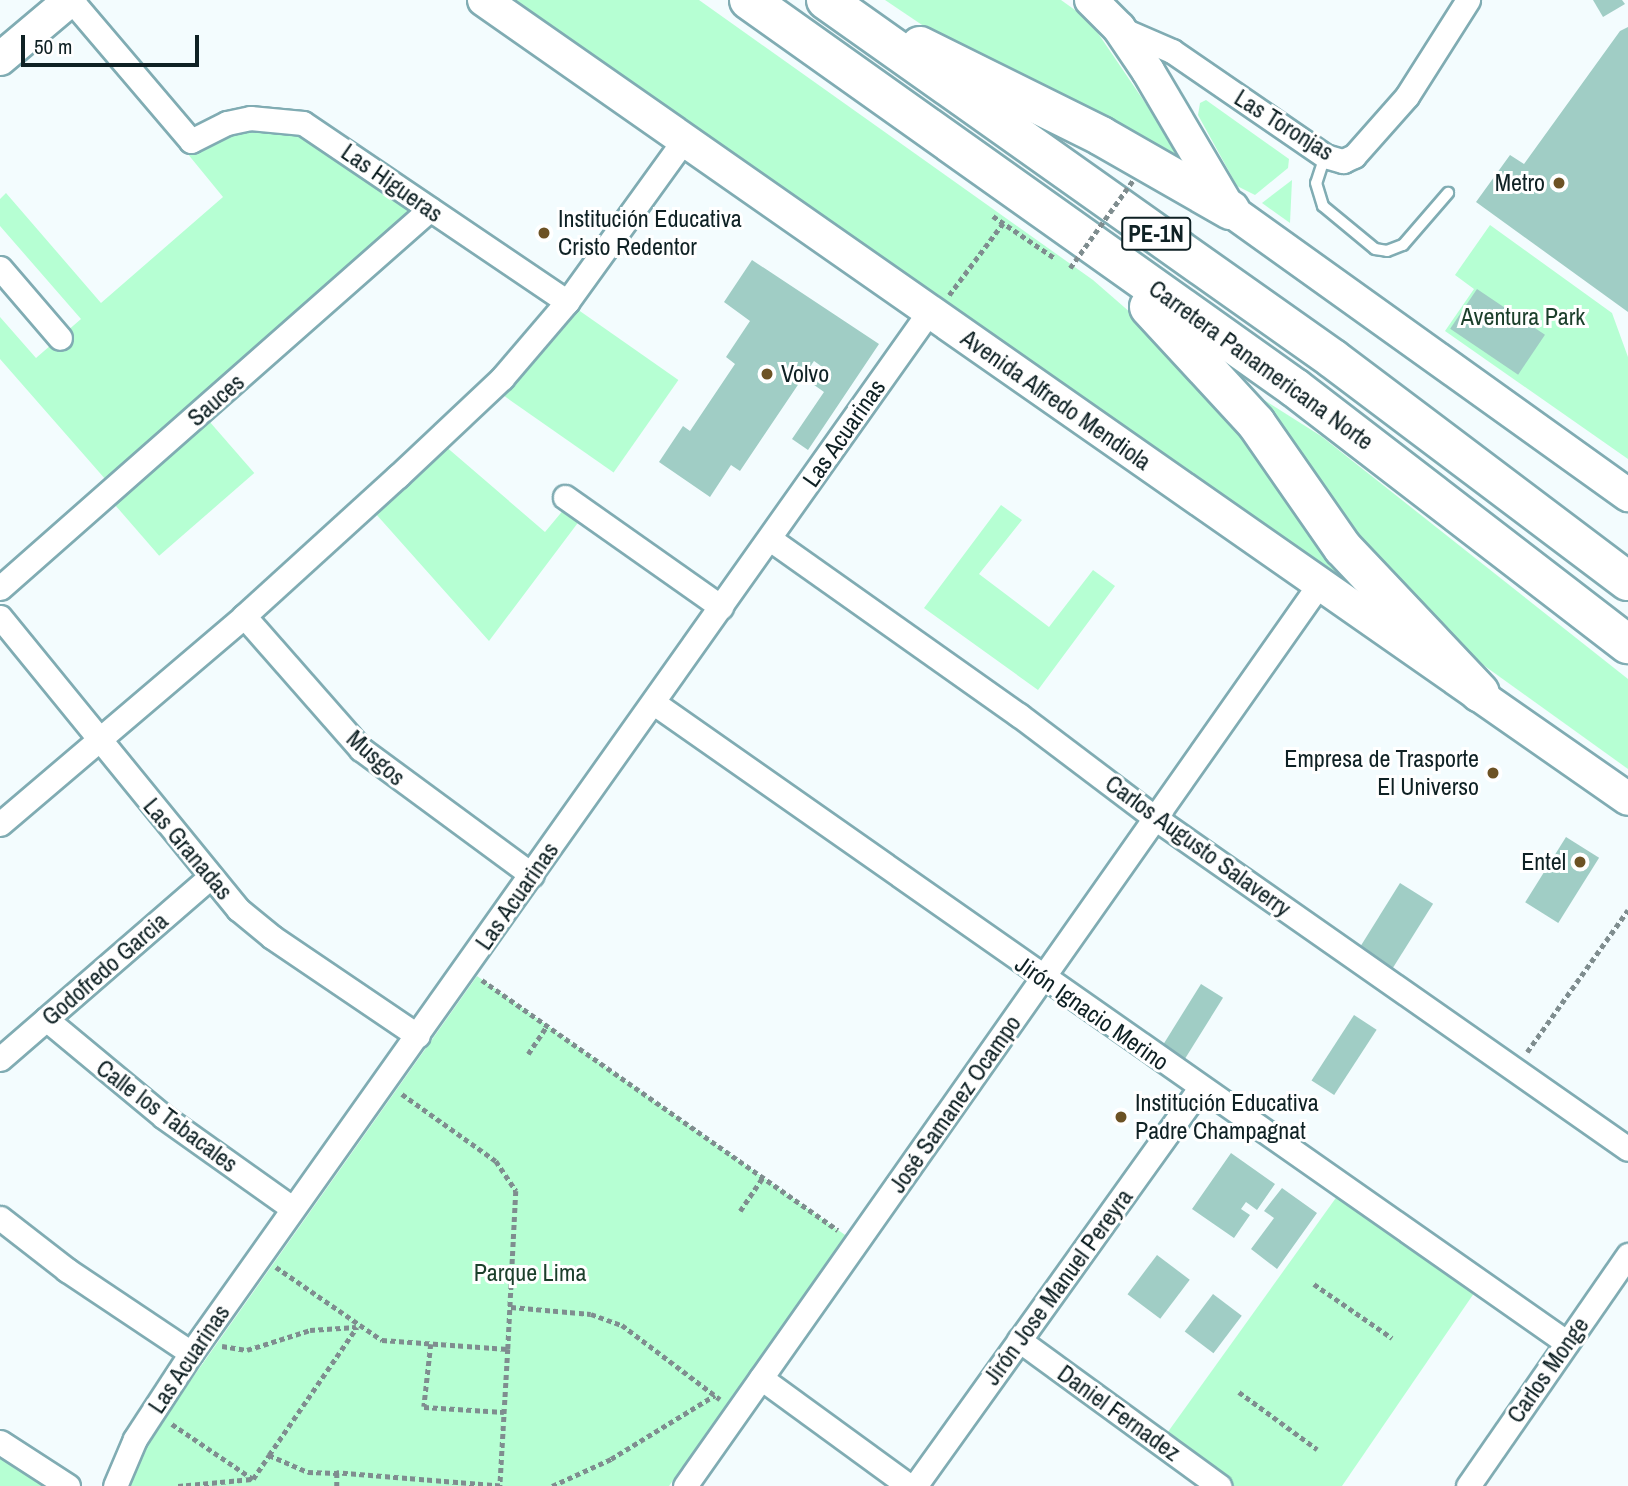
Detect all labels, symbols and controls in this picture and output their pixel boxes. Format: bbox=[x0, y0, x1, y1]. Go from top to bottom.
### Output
scale bar bbox=[24, 21, 203, 65]
text: 50 m bbox=[34, 32, 72, 61]
street label: Las Toronjas bbox=[1229, 83, 1339, 167]
street label: Las Higueras bbox=[336, 138, 448, 228]
place label: Metro bbox=[1495, 169, 1545, 197]
marker: Metro bbox=[1551, 175, 1567, 191]
place label: Institución Educativa Cristo Redentor bbox=[558, 205, 742, 261]
road number: PE-1N bbox=[1121, 215, 1191, 254]
marker: Institución Educativa Cristo Redentor bbox=[536, 225, 552, 241]
street label: Carretera Panamericana Norte bbox=[1143, 274, 1379, 456]
park label: Aventura Park bbox=[1461, 303, 1585, 331]
street label: Avenida Alfredo Mendiola bbox=[955, 323, 1157, 477]
place label: Volvo bbox=[781, 360, 829, 388]
marker: Volvo bbox=[759, 366, 775, 382]
street label: Sauces bbox=[182, 368, 250, 432]
street label: Las Acuarinas bbox=[796, 373, 892, 493]
street label: Musgos bbox=[341, 724, 411, 792]
place label: Empresa de Trasporte El Universo bbox=[1284, 745, 1479, 801]
marker: Empresa de Trasporte El Universo bbox=[1485, 765, 1501, 781]
street label: Carlos Augusto Salaverry bbox=[1099, 769, 1297, 923]
street label: Las Granadas bbox=[137, 792, 239, 906]
street label: Las Acuarinas bbox=[469, 836, 565, 956]
place label: Entel bbox=[1521, 848, 1566, 876]
marker: Entel bbox=[1572, 854, 1588, 870]
street label: Godofredo Garcia bbox=[36, 906, 174, 1032]
street label: Jirón Ignacio Merino bbox=[1010, 949, 1174, 1077]
street label: José Samanez Ocampo bbox=[883, 1010, 1027, 1198]
street label: Calle los Tabacales bbox=[90, 1053, 244, 1179]
place label: Institución Educativa Padre Champagnat bbox=[1135, 1089, 1319, 1145]
marker: Institución Educativa Padre Champagnat bbox=[1113, 1109, 1129, 1125]
street label: Jirón Jose Manuel Pereyra bbox=[977, 1183, 1139, 1391]
park label: Parque Lima bbox=[474, 1259, 586, 1287]
street label: Las Acuarinas bbox=[142, 1299, 236, 1419]
street label: Carlos Monge bbox=[1501, 1312, 1595, 1428]
street label: Daniel Fernadez bbox=[1052, 1359, 1186, 1467]

